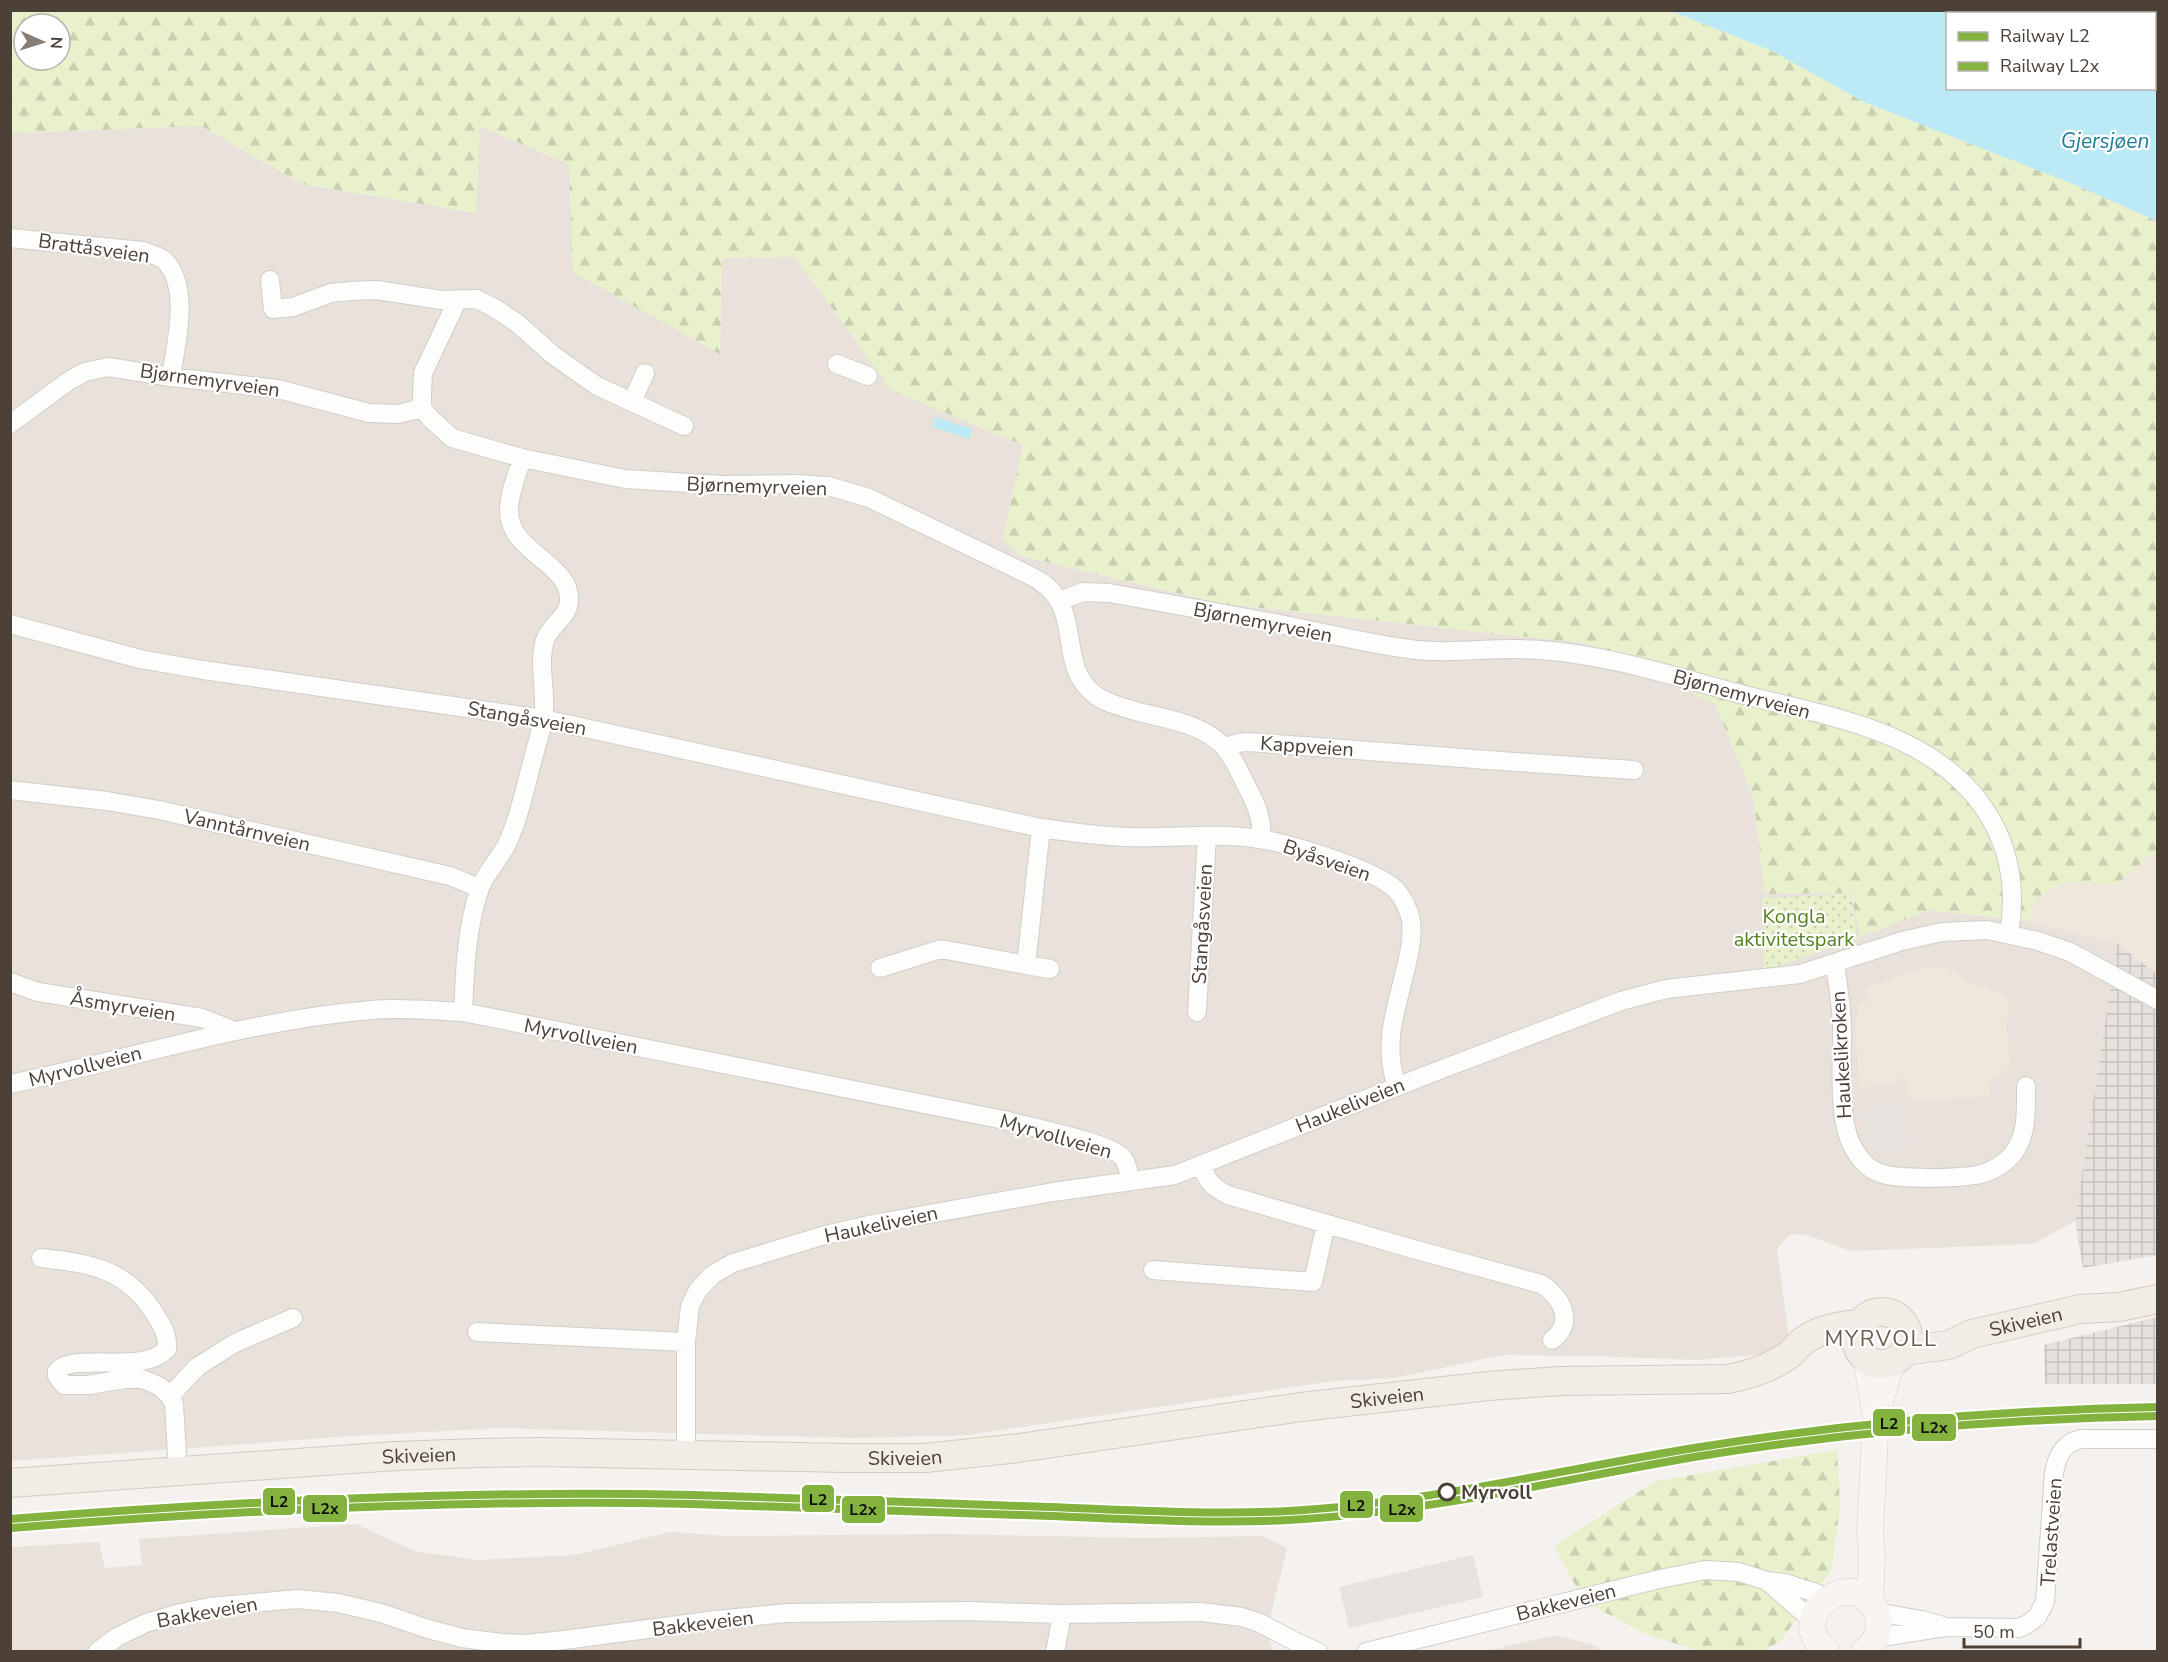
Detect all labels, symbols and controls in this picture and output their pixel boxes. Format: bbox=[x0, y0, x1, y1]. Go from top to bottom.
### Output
north arrow bbox=[12, 12, 72, 72]
legend bbox=[1946, 12, 2156, 90]
text: Railway L2 bbox=[2000, 24, 2090, 48]
text: N bbox=[45, 36, 67, 49]
text: Railway L2x bbox=[2000, 54, 2100, 78]
water label: Gjersjøen bbox=[2061, 127, 2149, 155]
street label: Brattåsveien bbox=[36, 227, 151, 270]
street label: Bjørnemyrveien bbox=[138, 357, 282, 404]
street label: Bjørnemyrveien bbox=[686, 471, 828, 502]
street label: Bjørnemyrveien bbox=[1191, 596, 1335, 649]
street label: Bjørnemyrveien bbox=[1670, 663, 1813, 726]
street label: Stangåsveien bbox=[465, 695, 589, 742]
street label: Kappveien bbox=[1259, 730, 1355, 763]
street label: Vanntårnveien bbox=[180, 803, 313, 858]
street label: Byåsveien bbox=[1279, 833, 1374, 888]
street label: Stangåsveien bbox=[1186, 863, 1219, 985]
park label: Kongla aktivitetspark bbox=[1734, 903, 1855, 953]
street label: Åsmyrveien bbox=[68, 985, 178, 1028]
street label: Haukelikroken bbox=[1825, 990, 1858, 1120]
street label: Myrvollveien bbox=[522, 1012, 640, 1061]
street label: Myrvollveien bbox=[26, 1039, 144, 1094]
street label: Haukeliveien bbox=[1292, 1071, 1409, 1140]
street label: Myrvollveien bbox=[997, 1108, 1115, 1165]
street label: Haukeliveien bbox=[822, 1199, 940, 1250]
street label: Skiveien bbox=[1987, 1301, 2065, 1344]
district label: MYRVOLL bbox=[1825, 1324, 1937, 1354]
street label: Skiveien bbox=[1348, 1380, 1425, 1415]
line badge: L2 bbox=[1872, 1408, 1906, 1437]
text: L2 bbox=[1880, 1413, 1898, 1435]
line badge: L2x bbox=[1911, 1413, 1957, 1442]
text: L2x bbox=[1920, 1417, 1948, 1439]
street label: Skiveien bbox=[381, 1441, 457, 1471]
street label: Skiveien bbox=[868, 1443, 944, 1472]
street label: Trelastveien bbox=[2034, 1477, 2069, 1587]
place label: Myrvoll bbox=[1461, 1479, 1533, 1506]
marker: Myrvoll bbox=[1438, 1483, 1456, 1501]
line badge: L2 bbox=[801, 1484, 835, 1513]
line badge: L2 bbox=[262, 1487, 296, 1516]
text: L2 bbox=[809, 1489, 827, 1511]
line badge: L2 bbox=[1339, 1490, 1374, 1519]
text: L2 bbox=[270, 1491, 288, 1513]
line badge: L2x bbox=[302, 1494, 348, 1523]
line badge: L2x bbox=[1379, 1494, 1424, 1523]
line badge: L2x bbox=[841, 1495, 886, 1524]
text: L2 bbox=[1347, 1495, 1365, 1517]
text: L2x bbox=[311, 1498, 339, 1520]
text: L2x bbox=[849, 1499, 877, 1521]
text: L2x bbox=[1388, 1499, 1416, 1521]
street label: Bakkeveien bbox=[1513, 1577, 1619, 1628]
street label: Bakkeveien bbox=[155, 1590, 260, 1635]
street label: Bakkeveien bbox=[651, 1604, 755, 1643]
scale bar bbox=[1964, 1611, 2080, 1649]
text: 50 m bbox=[1973, 1620, 2015, 1644]

